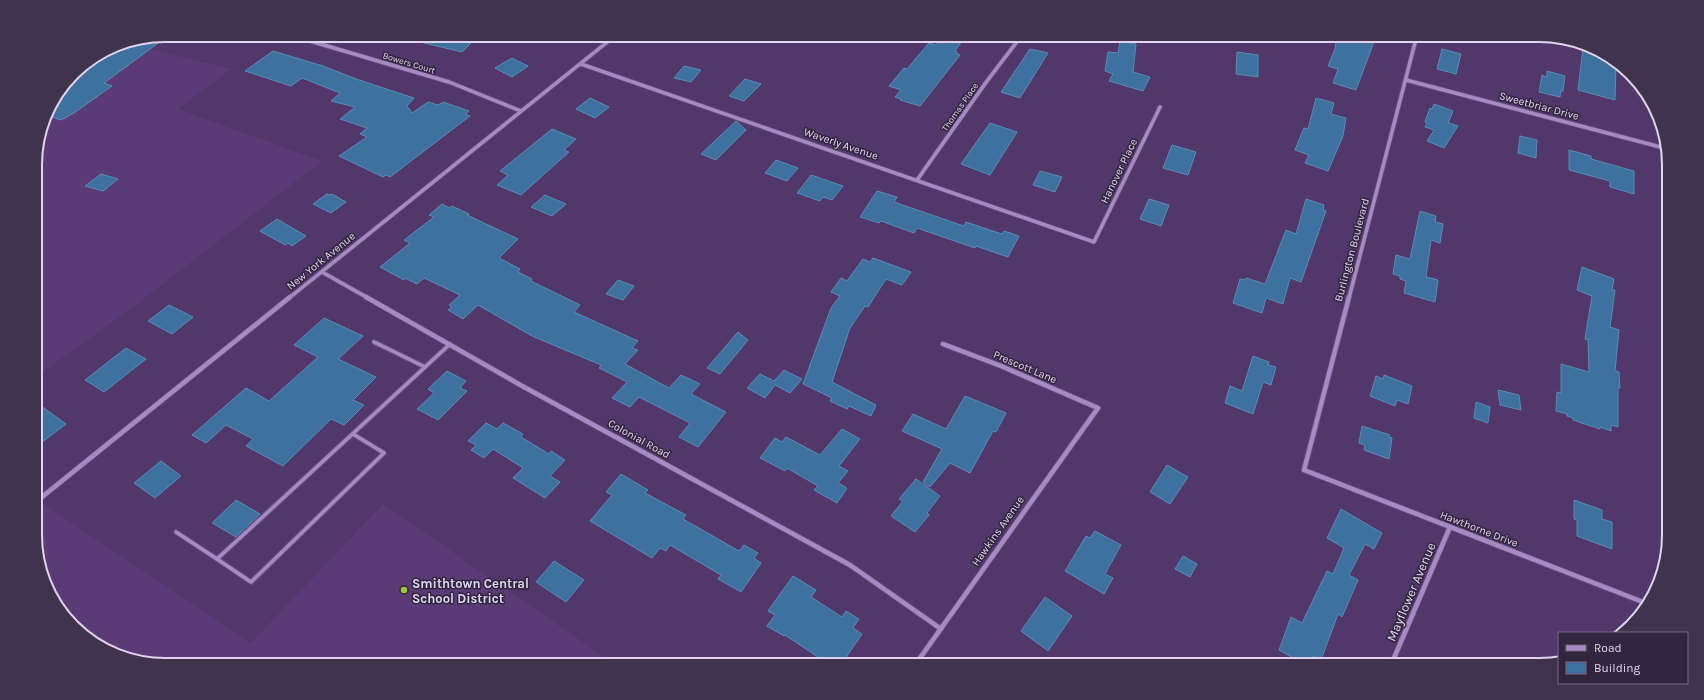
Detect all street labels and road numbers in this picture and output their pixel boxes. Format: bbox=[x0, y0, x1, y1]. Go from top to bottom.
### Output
street label: Bowers Court bbox=[382, 50, 437, 76]
street label: Thomas Place bbox=[940, 81, 981, 133]
street label: Sweetbriar Drive bbox=[1498, 89, 1581, 123]
street label: Waverly Avenue bbox=[802, 125, 880, 163]
street label: Hanover Place bbox=[1098, 136, 1140, 205]
street label: Burlington Boulevard bbox=[1332, 197, 1372, 303]
street label: New York Avenue bbox=[284, 229, 358, 293]
street label: Prescott Lane bbox=[991, 348, 1059, 386]
street label: Colonial Road bbox=[606, 417, 672, 461]
street label: Hawkins Avenue bbox=[969, 493, 1027, 568]
street label: Hawthorne Drive bbox=[1438, 508, 1520, 550]
street label: Mayflower Avenue bbox=[1383, 540, 1439, 644]

